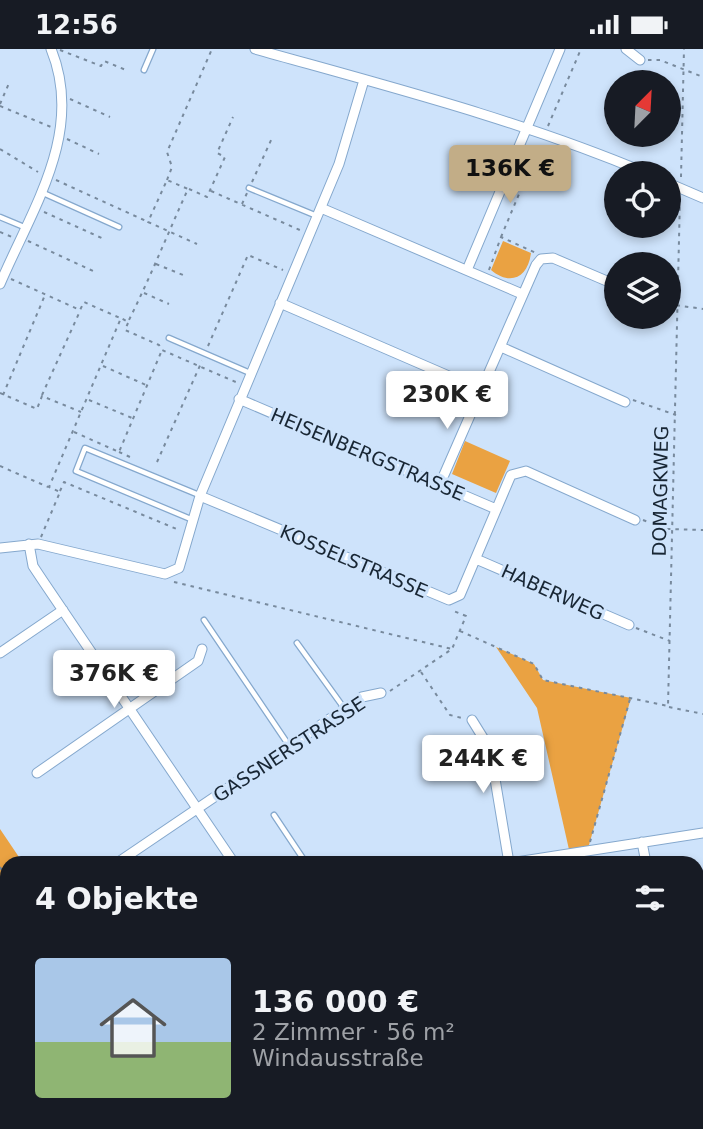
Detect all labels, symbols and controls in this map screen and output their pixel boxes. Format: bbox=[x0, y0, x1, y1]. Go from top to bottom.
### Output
text: 12:56 bbox=[35, 10, 118, 40]
north arrow bbox=[604, 70, 681, 147]
map controls bbox=[604, 70, 681, 329]
pin: 136K € bbox=[453, 145, 567, 205]
text: 136K € bbox=[465, 155, 555, 181]
button: locate bbox=[604, 161, 681, 238]
button: layers bbox=[604, 252, 681, 329]
pin: 230K € bbox=[390, 371, 504, 431]
text: 230K € bbox=[402, 381, 492, 407]
street label: HEISENBERGSTRASSE bbox=[268, 403, 468, 505]
street label: DOMAGKWEG bbox=[648, 425, 672, 557]
street label: KOSSELSTRASSE bbox=[277, 520, 431, 602]
street label: HABERWEG bbox=[498, 560, 608, 624]
pin: 376K € bbox=[57, 651, 171, 710]
text: 376K € bbox=[69, 660, 159, 686]
street label: GASSNERSTRASSE bbox=[209, 692, 369, 806]
pin: 244K € bbox=[426, 735, 540, 795]
text: 244K € bbox=[438, 745, 528, 771]
icon: filters bbox=[631, 879, 669, 917]
text: 4 Objekte bbox=[35, 881, 199, 916]
text: 136 000 € bbox=[252, 984, 419, 1019]
icon: home bbox=[91, 986, 175, 1070]
text: 2 Zimmer · 56 m² bbox=[252, 1019, 455, 1045]
text: Windausstraße bbox=[252, 1045, 424, 1071]

